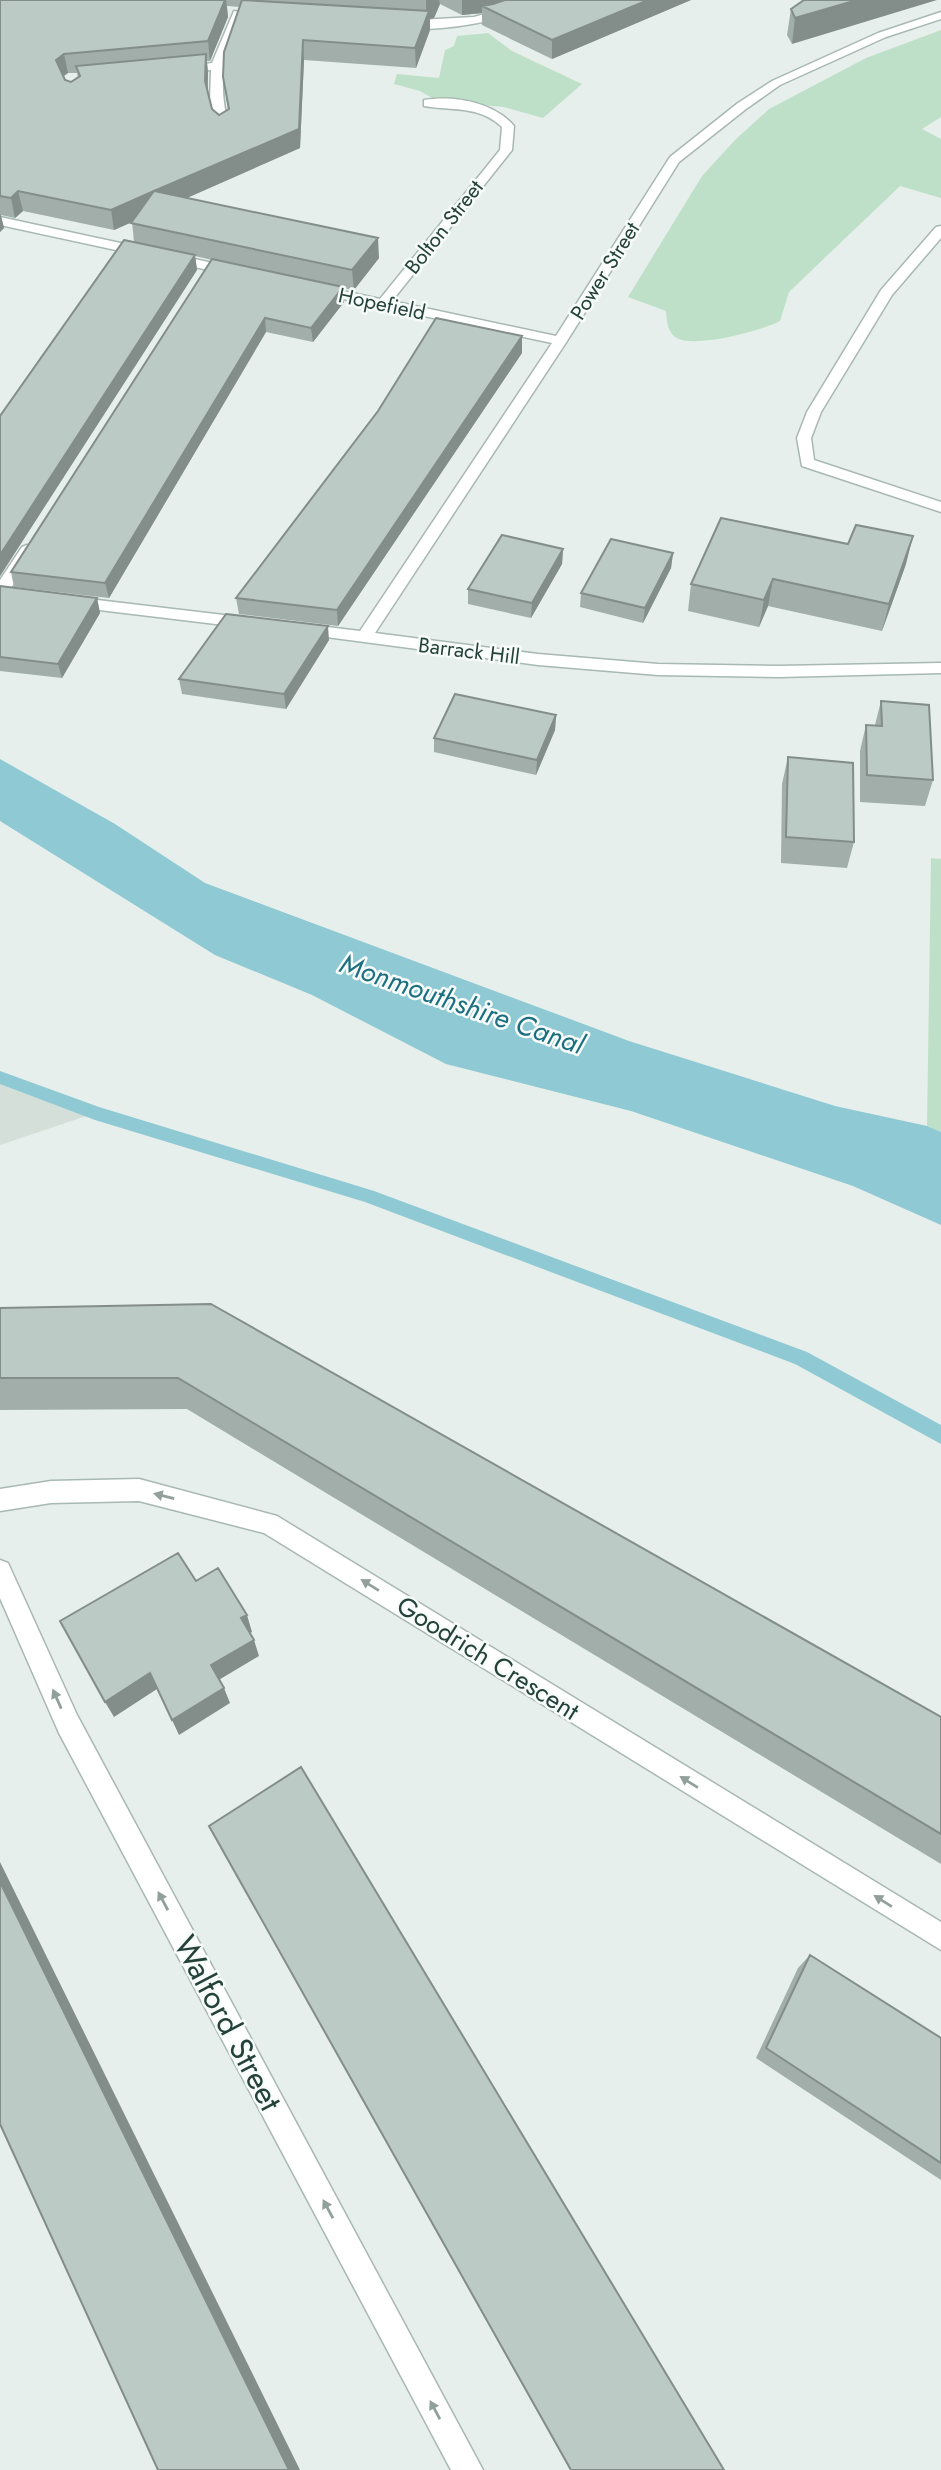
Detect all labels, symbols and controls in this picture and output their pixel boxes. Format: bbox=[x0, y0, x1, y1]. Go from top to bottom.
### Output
street label: Bolton Street bbox=[398, 174, 490, 280]
street label: Power Street bbox=[563, 216, 647, 326]
street label: Hopefield bbox=[336, 280, 428, 328]
street label: Barrack Hill bbox=[417, 630, 521, 672]
water label: Monmouthshire Canal bbox=[334, 943, 591, 1066]
one-way arrow bbox=[152, 1490, 174, 1501]
one-way arrow bbox=[361, 1579, 380, 1592]
street label: Goodrich Crescent bbox=[389, 1587, 587, 1730]
one-way arrow bbox=[51, 1689, 63, 1709]
one-way arrow bbox=[680, 1775, 699, 1788]
one-way arrow bbox=[157, 1891, 169, 1910]
one-way arrow bbox=[873, 1894, 892, 1907]
street label: Walford Street bbox=[162, 1927, 294, 2119]
one-way arrow bbox=[322, 2199, 334, 2219]
one-way arrow bbox=[430, 2400, 441, 2420]

